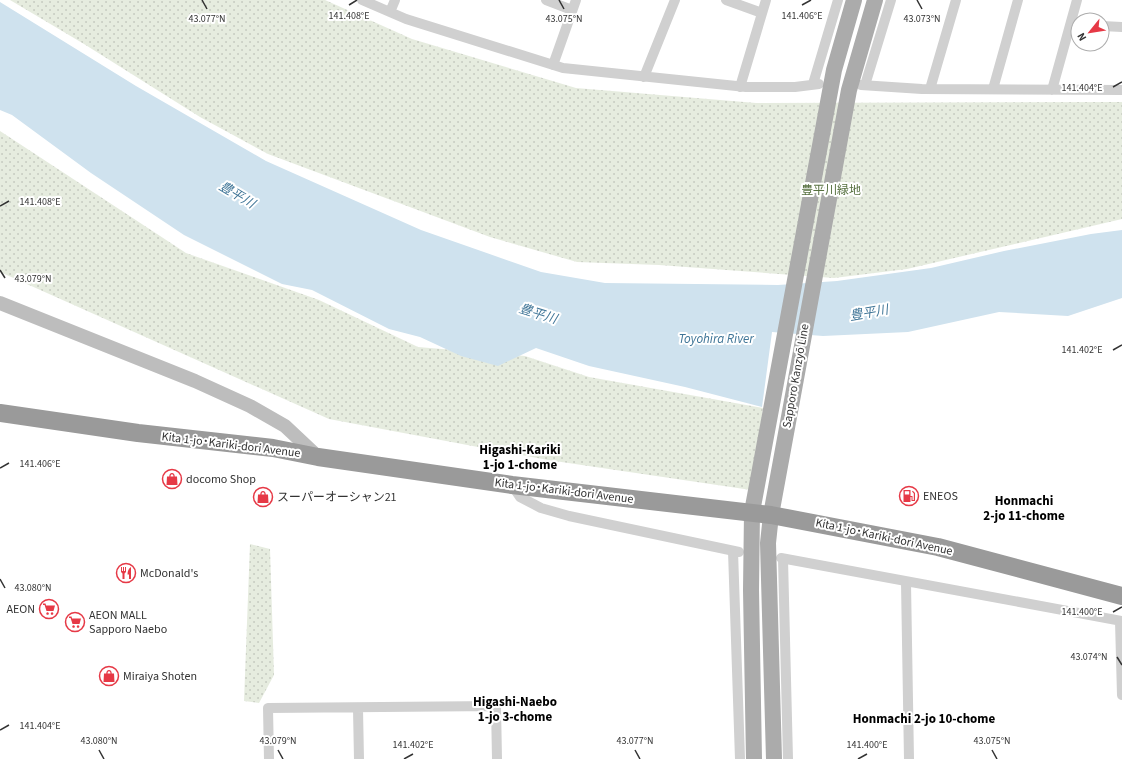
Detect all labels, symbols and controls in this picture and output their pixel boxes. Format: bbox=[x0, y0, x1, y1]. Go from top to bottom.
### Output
text: 141.408°E bbox=[329, 9, 369, 23]
text: 141.406°E bbox=[782, 9, 822, 23]
text: 43.077°N bbox=[188, 12, 226, 26]
text: 43.075°N bbox=[545, 12, 583, 26]
text: 43.073°N bbox=[903, 12, 941, 26]
north arrow bbox=[1070, 12, 1110, 52]
text: N bbox=[1073, 30, 1090, 44]
text: 141.404°E bbox=[1062, 81, 1102, 95]
water label: 豊平川 bbox=[216, 177, 260, 214]
park label: 豊平川緑地 bbox=[801, 182, 861, 199]
text: 141.408°E bbox=[20, 195, 60, 209]
text: 43.079°N bbox=[14, 272, 52, 286]
water label: 豊平川 bbox=[517, 300, 561, 329]
water label: 豊平川 bbox=[848, 300, 892, 325]
street label: Sapporo Kanzyō Line bbox=[778, 322, 814, 429]
water label: Toyohira River bbox=[678, 330, 754, 348]
text: 141.402°E bbox=[1062, 343, 1102, 357]
street label: Kita 1-jo･Kariki-dori Avenue bbox=[161, 428, 301, 462]
district label: Higashi-Kariki 1-jo 1-chome bbox=[479, 441, 561, 474]
text: 141.406°E bbox=[20, 457, 60, 471]
shop icon: docomo Shop bbox=[161, 468, 183, 490]
place label: docomo Shop bbox=[186, 471, 256, 488]
street label: Kita 1-jo･Kariki-dori Avenue bbox=[494, 474, 634, 508]
fuel station icon: ENEOS bbox=[898, 485, 920, 507]
shop icon: スーパーオーシャン21 bbox=[252, 486, 274, 508]
place label: ENEOS bbox=[923, 488, 958, 505]
place label: スーパーオーシャン21 bbox=[277, 489, 397, 506]
district label: Honmachi 2-jo 11-chome bbox=[983, 492, 1065, 525]
street label: Kita 1-jo･Kariki-dori Avenue bbox=[814, 514, 954, 560]
restaurant icon: McDonald's bbox=[115, 562, 137, 584]
place label: McDonald's bbox=[140, 565, 198, 582]
text: 43.080°N bbox=[14, 581, 52, 595]
supermarket icon: AEON bbox=[38, 598, 60, 620]
place label: AEON bbox=[6, 601, 35, 618]
text: 141.400°E bbox=[1062, 605, 1102, 619]
place label: AEON MALL Sapporo Naebo bbox=[89, 607, 167, 638]
supermarket icon: AEON MALL Sapporo Naebo bbox=[64, 611, 86, 633]
text: 43.074°N bbox=[1070, 650, 1108, 664]
shop icon: Miraiya Shoten bbox=[98, 665, 120, 687]
place label: Miraiya Shoten bbox=[123, 668, 197, 685]
district label: Higashi-Naebo 1-jo 3-chome bbox=[473, 693, 557, 726]
district label: Honmachi 2-jo 10-chome bbox=[853, 710, 995, 728]
text: 141.404°E bbox=[20, 719, 60, 733]
text: 43.080°N bbox=[80, 734, 118, 748]
text: 43.079°N bbox=[259, 734, 297, 748]
text: 43.077°N bbox=[616, 734, 654, 748]
text: 43.075°N bbox=[973, 734, 1011, 748]
text: 141.402°E bbox=[393, 738, 433, 752]
text: 141.400°E bbox=[847, 738, 887, 752]

